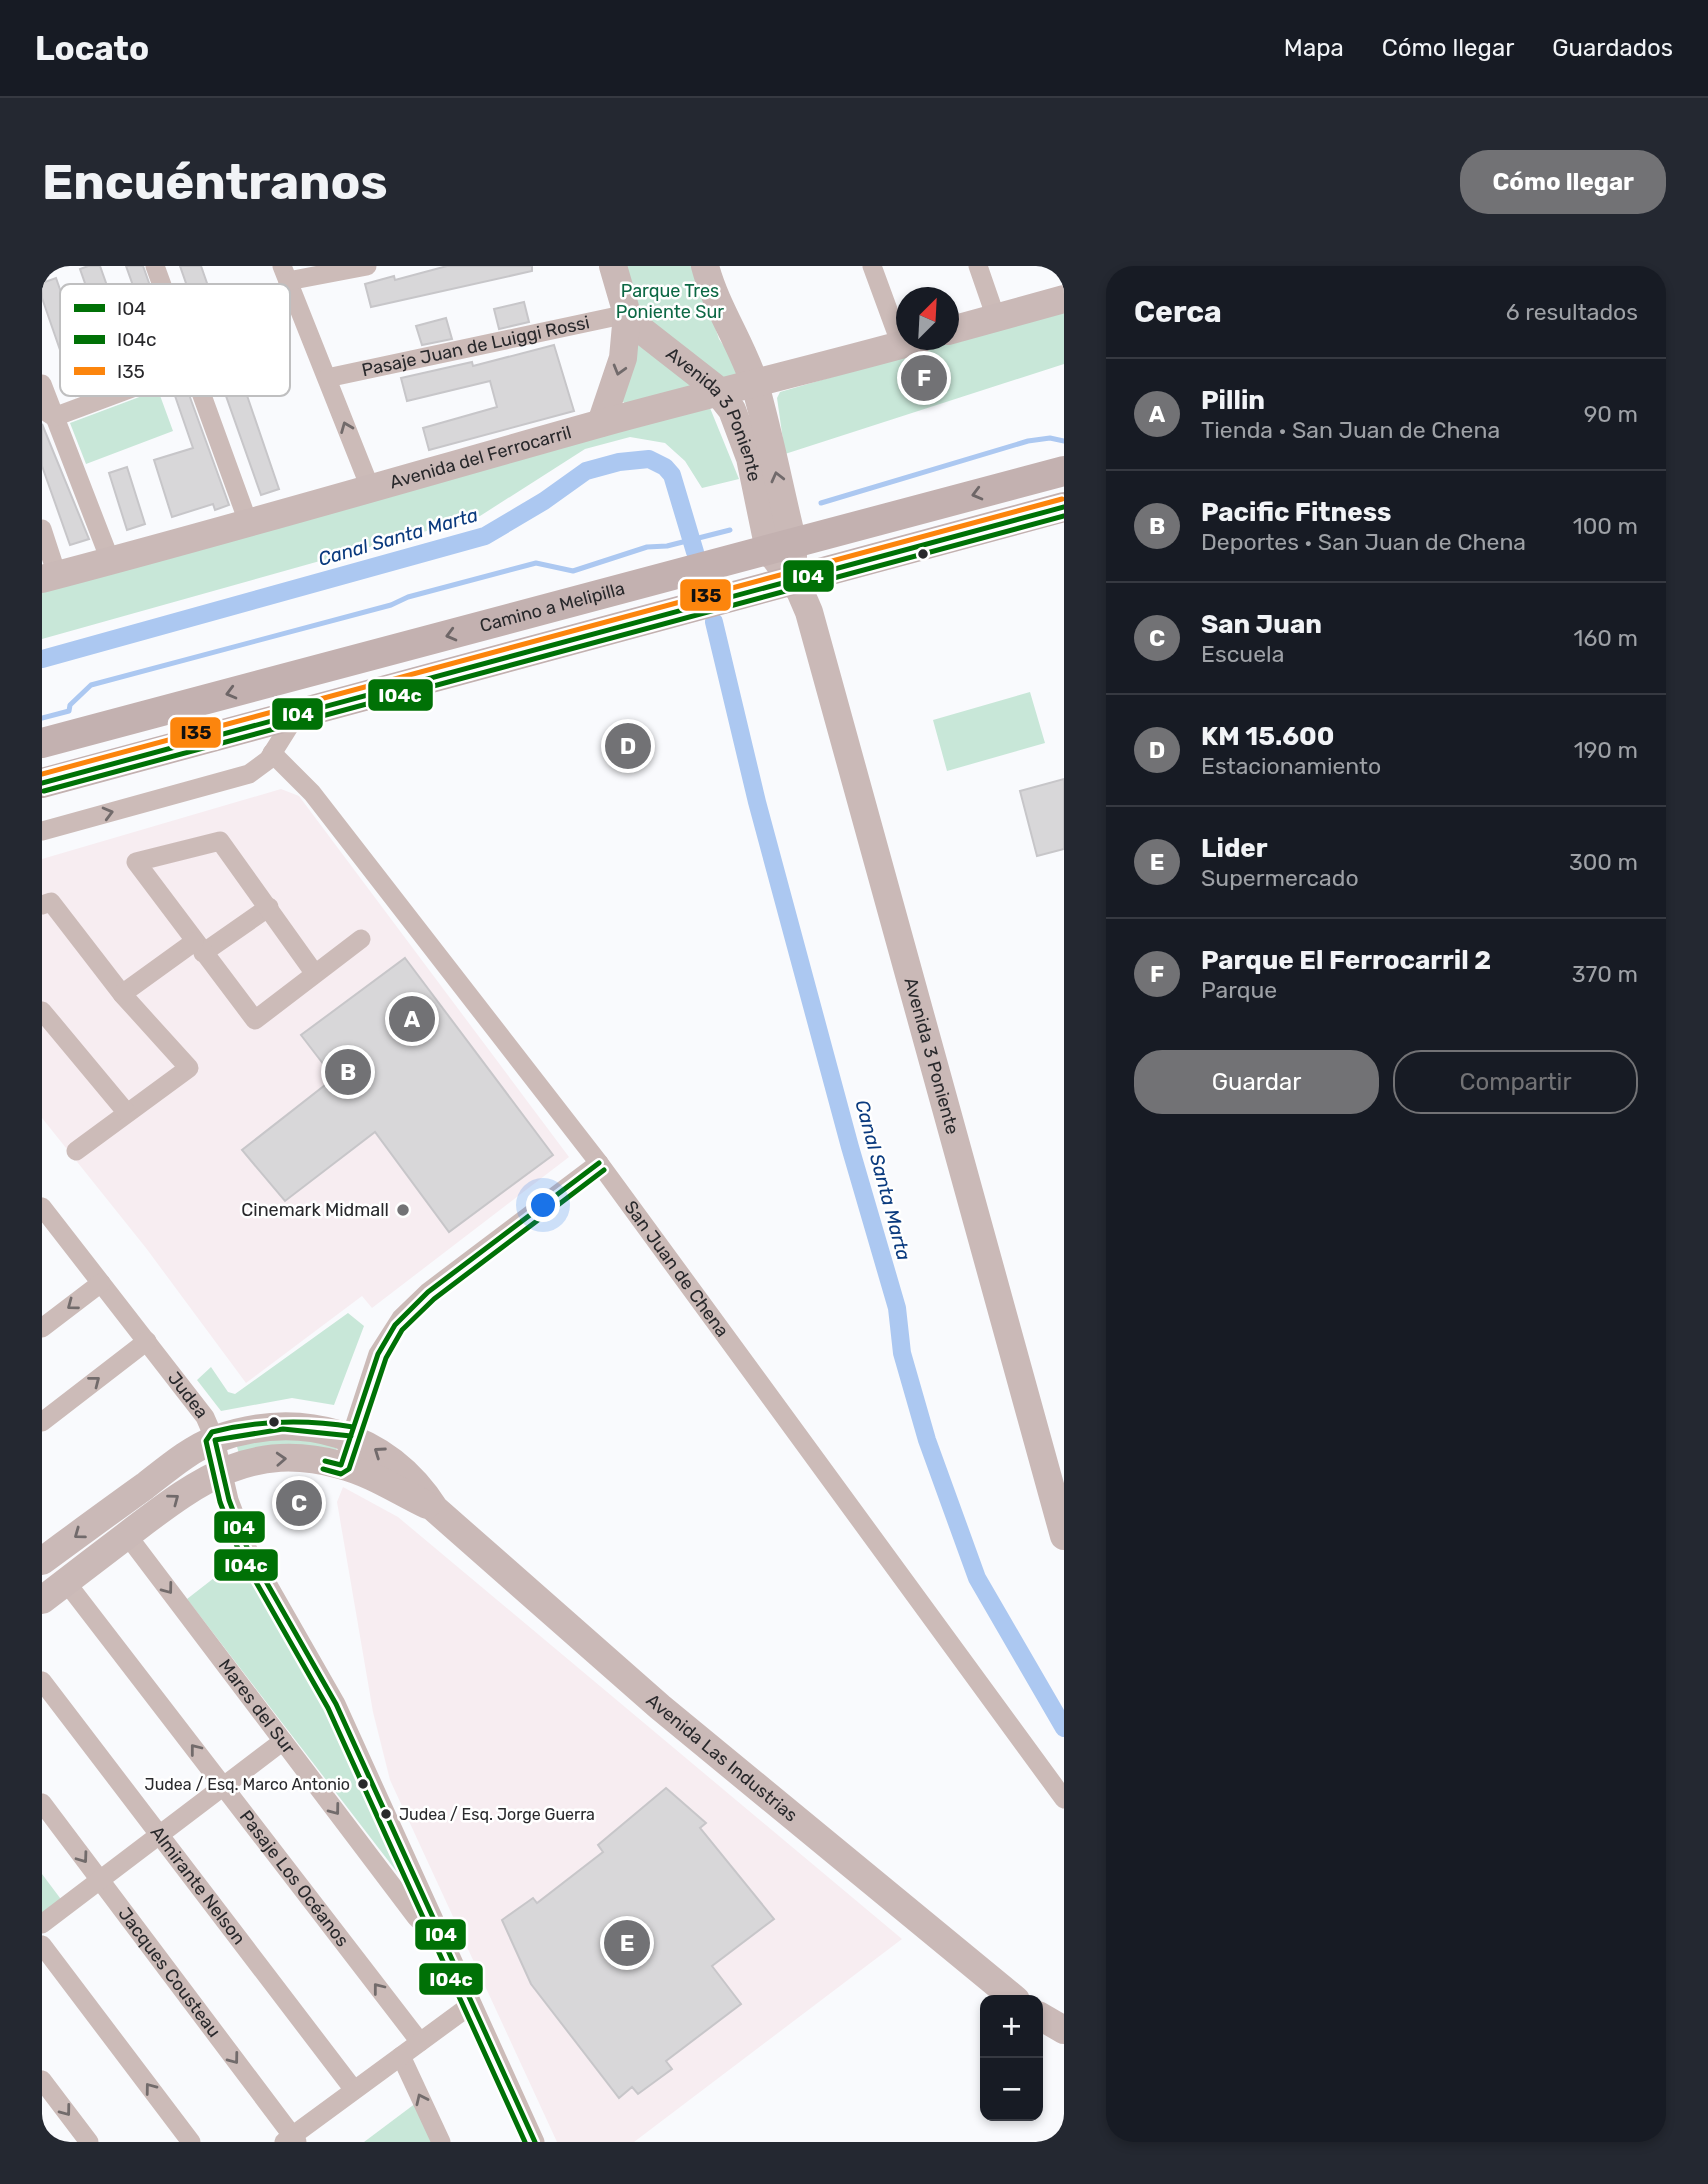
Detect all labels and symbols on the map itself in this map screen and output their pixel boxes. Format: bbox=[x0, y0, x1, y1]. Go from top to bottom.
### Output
park label: Parque Tres Poniente Sur bbox=[616, 280, 724, 323]
legend bbox=[60, 284, 290, 396]
north arrow bbox=[896, 287, 959, 350]
text: I04 bbox=[117, 297, 146, 320]
street label: Pasaje Juan de Luiggi Rossi bbox=[360, 311, 592, 381]
text: I04c bbox=[117, 328, 157, 351]
street label: Avenida 3 Poniente bbox=[662, 343, 766, 483]
pin: F bbox=[901, 352, 947, 404]
text: I35 bbox=[117, 360, 145, 383]
one-way arrow bbox=[613, 364, 628, 376]
one-way arrow bbox=[340, 421, 354, 433]
street label: Avenida del Ferrocarril bbox=[387, 421, 574, 494]
one-way arrow bbox=[771, 471, 785, 483]
one-way arrow bbox=[971, 486, 983, 500]
water label: Canal Santa Marta bbox=[315, 503, 481, 571]
unlabelled marker bbox=[916, 547, 930, 561]
line badge: I04 bbox=[782, 559, 835, 593]
text: I04 bbox=[792, 565, 824, 588]
street label: Camino a Melipilla bbox=[477, 577, 627, 637]
line badge: I35 bbox=[679, 578, 732, 612]
text: I35 bbox=[691, 584, 721, 607]
one-way arrow bbox=[446, 627, 458, 641]
line badge: I04c bbox=[367, 678, 434, 712]
text: I04c bbox=[378, 684, 422, 707]
one-way arrow bbox=[226, 685, 238, 699]
line badge: I04 bbox=[271, 697, 324, 731]
text: I04 bbox=[282, 703, 314, 726]
line badge: I35 bbox=[169, 716, 222, 749]
pin: D bbox=[605, 720, 651, 772]
text: I35 bbox=[181, 721, 211, 744]
one-way arrow bbox=[102, 807, 114, 821]
street label: Avenida 3 Poniente bbox=[899, 975, 964, 1137]
pin: A bbox=[389, 993, 435, 1045]
pin: B bbox=[325, 1046, 371, 1098]
water label: Canal Santa Marta bbox=[851, 1097, 915, 1263]
your location bbox=[526, 1188, 560, 1222]
street label: San Juan de Chena bbox=[619, 1197, 733, 1341]
place label: Cinemark Midmall bbox=[241, 1199, 389, 1221]
marker: Cinemark Midmall bbox=[395, 1202, 411, 1218]
one-way arrow bbox=[67, 1297, 79, 1310]
street label: Judea bbox=[163, 1367, 213, 1423]
one-way arrow bbox=[87, 1377, 99, 1390]
unlabelled marker bbox=[267, 1415, 281, 1429]
one-way arrow bbox=[373, 1447, 386, 1460]
one-way arrow bbox=[276, 1452, 287, 1467]
pin: C bbox=[276, 1477, 322, 1529]
one-way arrow bbox=[166, 1495, 179, 1507]
line badge: I04 bbox=[213, 1510, 266, 1544]
text: I04 bbox=[223, 1516, 255, 1539]
one-way arrow bbox=[74, 1526, 87, 1539]
line badge: I04c bbox=[213, 1548, 279, 1582]
text: I04c bbox=[224, 1554, 268, 1577]
one-way arrow bbox=[160, 1582, 173, 1594]
street label: Mares del Sur bbox=[214, 1655, 300, 1758]
street label: Avenida Las Industrias bbox=[642, 1689, 802, 1827]
one-way arrow bbox=[191, 1744, 204, 1757]
place label: Judea / Esq. Marco Antonio bbox=[145, 1775, 350, 1794]
marker: Judea / Esq. Marco Antonio bbox=[356, 1777, 370, 1791]
one-way arrow bbox=[327, 1802, 340, 1815]
place label: Judea / Esq. Jorge Guerra bbox=[399, 1805, 595, 1824]
street label: Pasaje Los Océanos bbox=[235, 1806, 354, 1951]
marker: Judea / Esq. Jorge Guerra bbox=[379, 1807, 393, 1821]
street label: Almirante Nelson bbox=[146, 1822, 250, 1949]
one-way arrow bbox=[74, 1850, 87, 1863]
street label: Jacques Cousteau bbox=[114, 1903, 225, 2042]
pin: E bbox=[604, 1917, 650, 1969]
line badge: I04 bbox=[414, 1918, 467, 1951]
text: I04 bbox=[425, 1923, 457, 1946]
line badge: I04c bbox=[418, 1962, 484, 1996]
text: I04c bbox=[429, 1968, 473, 1991]
one-way arrow bbox=[374, 1983, 387, 1995]
one-way arrow bbox=[226, 2051, 239, 2064]
one-way arrow bbox=[146, 2083, 158, 2095]
one-way arrow bbox=[415, 2094, 429, 2106]
one-way arrow bbox=[57, 2103, 70, 2116]

